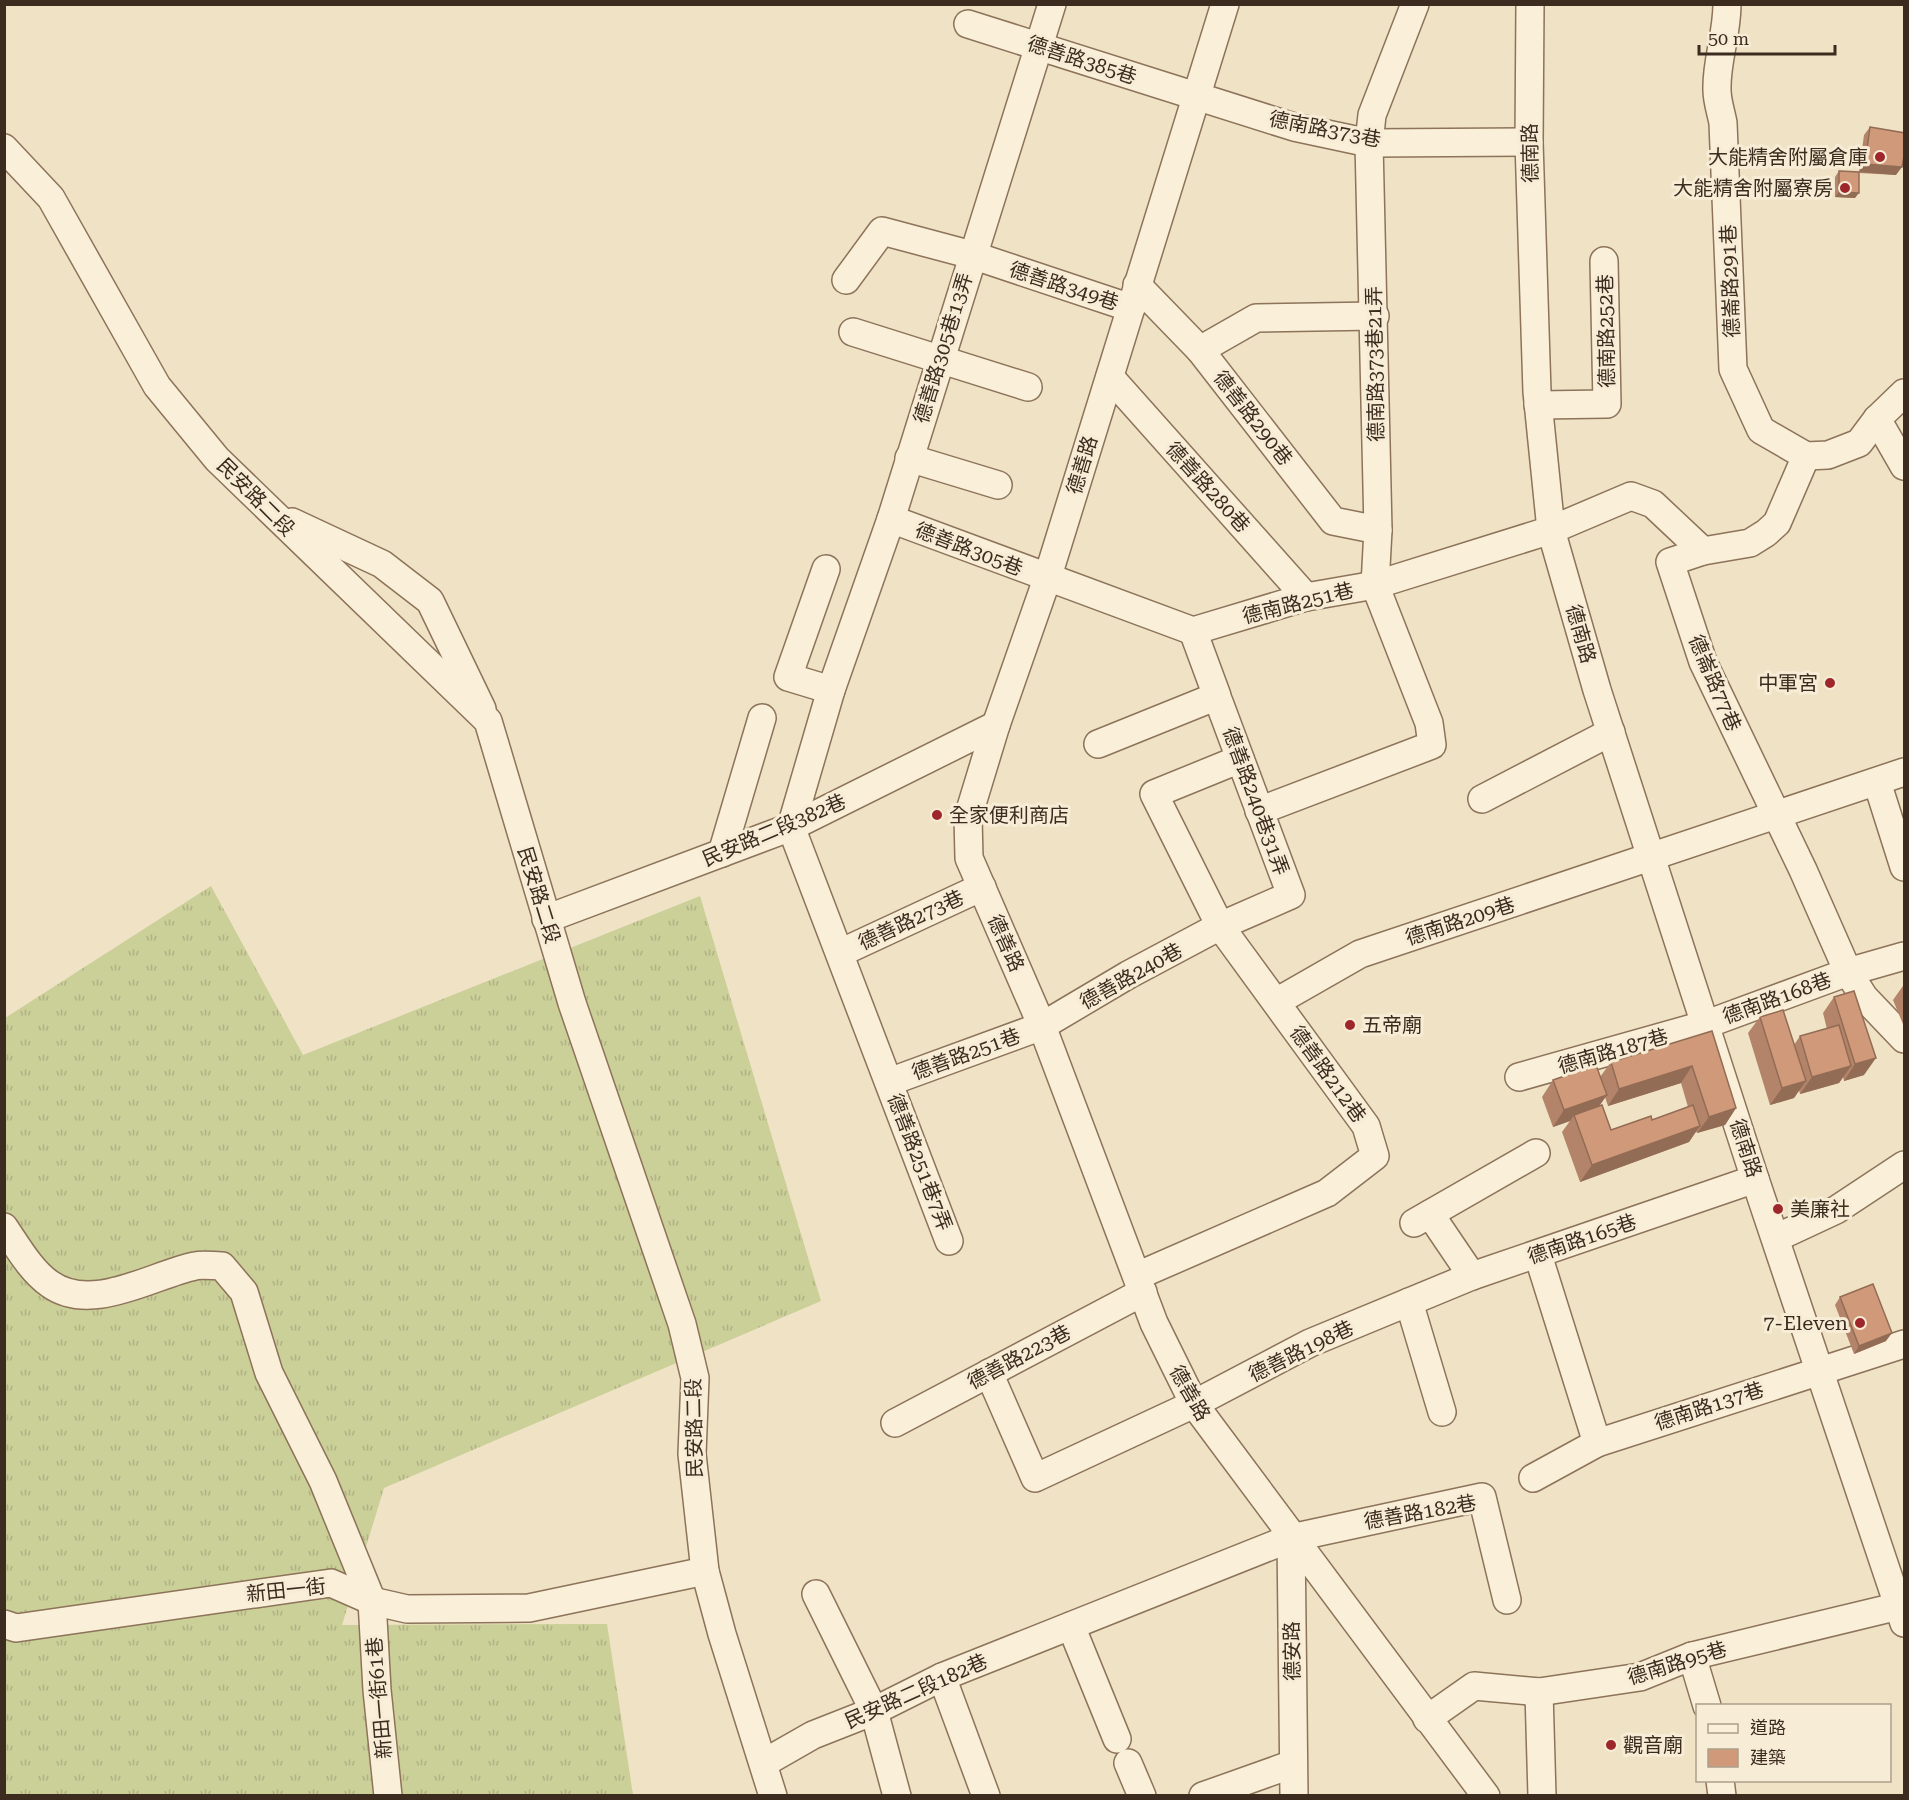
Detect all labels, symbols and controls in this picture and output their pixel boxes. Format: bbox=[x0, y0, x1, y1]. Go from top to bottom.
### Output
scale bar bbox=[1699, 18, 1836, 56]
text: 50 m bbox=[1708, 28, 1749, 49]
street label: 德善路385巷 bbox=[1024, 31, 1140, 89]
street label: 德南路373巷 bbox=[1267, 106, 1383, 152]
street label: 德南路 bbox=[1517, 123, 1543, 183]
place label: 大能精舍附屬倉庫 bbox=[1708, 145, 1868, 169]
marker: 大能精舍附屬倉庫 bbox=[1873, 150, 1887, 164]
place label: 大能精舍附屬寮房 bbox=[1673, 176, 1833, 200]
marker: 大能精舍附屬寮房 bbox=[1838, 181, 1852, 195]
street label: 德崙路291巷 bbox=[1716, 224, 1744, 338]
street label: 德善路349巷 bbox=[1006, 257, 1122, 315]
street label: 德善路305巷13弄 bbox=[909, 270, 977, 426]
street label: 德南路252巷 bbox=[1593, 274, 1619, 388]
street label: 德南路373巷21弄 bbox=[1362, 286, 1388, 442]
street label: 德善路290巷 bbox=[1209, 366, 1297, 470]
street label: 德善路 bbox=[1062, 433, 1102, 497]
street label: 德善路280巷 bbox=[1161, 437, 1255, 537]
street label: 民安路二段 bbox=[212, 453, 300, 541]
street label: 德善路305巷 bbox=[912, 517, 1026, 581]
street label: 德南路251巷 bbox=[1240, 578, 1356, 628]
street label: 德南路 bbox=[1561, 602, 1601, 666]
street label: 德崙路77巷 bbox=[1684, 631, 1746, 735]
place label: 中軍宮 bbox=[1758, 671, 1818, 695]
marker: 中軍宮 bbox=[1823, 676, 1837, 690]
street label: 德善路240巷31弄 bbox=[1218, 724, 1294, 878]
street label: 民安路二段382巷 bbox=[699, 789, 849, 871]
place label: 全家便利商店 bbox=[949, 803, 1069, 827]
marker: 全家便利商店 bbox=[930, 808, 944, 822]
street label: 民安路二段 bbox=[513, 844, 565, 946]
street label: 德善路273巷 bbox=[854, 885, 968, 955]
street label: 德南路209巷 bbox=[1402, 892, 1518, 950]
street label: 德善路 bbox=[983, 911, 1029, 975]
street label: 德善路240巷 bbox=[1075, 938, 1187, 1014]
street label: 德南路168巷 bbox=[1720, 967, 1834, 1029]
place label: 五帝廟 bbox=[1362, 1013, 1422, 1037]
marker: 五帝廟 bbox=[1343, 1018, 1357, 1032]
street label: 德善路212巷 bbox=[1285, 1021, 1371, 1127]
street label: 德善路251巷 bbox=[909, 1023, 1023, 1085]
street label: 德南路187巷 bbox=[1555, 1024, 1671, 1078]
street label: 德善路251巷7弄 bbox=[883, 1090, 957, 1234]
street label: 德南路 bbox=[1725, 1116, 1767, 1180]
place label: 美廉社 bbox=[1790, 1197, 1850, 1221]
marker: 美廉社 bbox=[1771, 1202, 1785, 1216]
street label: 德南路165巷 bbox=[1524, 1209, 1640, 1269]
place label: 7-Eleven bbox=[1763, 1311, 1848, 1335]
street label: 德善路198巷 bbox=[1245, 1315, 1357, 1387]
marker: 7-Eleven bbox=[1853, 1316, 1867, 1330]
street label: 德善路223巷 bbox=[963, 1320, 1075, 1394]
street label: 德善路 bbox=[1165, 1361, 1215, 1425]
street label: 德南路137巷 bbox=[1651, 1377, 1767, 1435]
street label: 民安路二段 bbox=[681, 1378, 707, 1478]
street label: 德善路182巷 bbox=[1362, 1490, 1478, 1534]
street label: 新田一街 bbox=[245, 1574, 327, 1606]
street label: 德安路 bbox=[1279, 1621, 1305, 1681]
street label: 新田一街61巷 bbox=[362, 1636, 396, 1760]
street label: 德南路95巷 bbox=[1625, 1637, 1729, 1689]
street label: 民安路二段182巷 bbox=[841, 1649, 991, 1733]
legend bbox=[1696, 1704, 1891, 1782]
text: 道路 bbox=[1750, 1717, 1786, 1738]
place label: 觀音廟 bbox=[1623, 1733, 1683, 1757]
marker: 觀音廟 bbox=[1604, 1738, 1618, 1752]
text: 建築 bbox=[1750, 1747, 1786, 1768]

